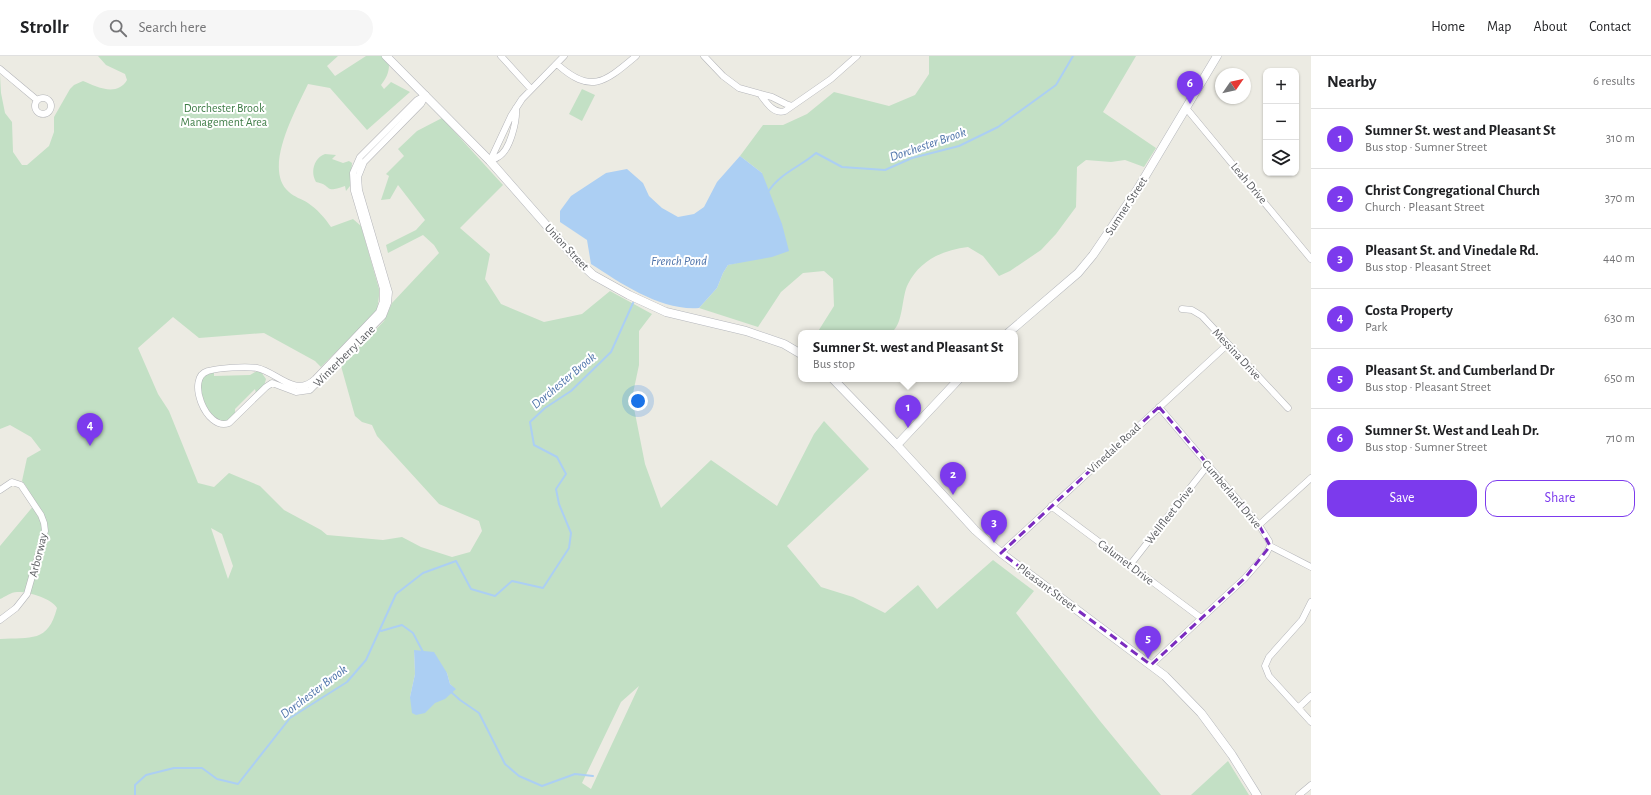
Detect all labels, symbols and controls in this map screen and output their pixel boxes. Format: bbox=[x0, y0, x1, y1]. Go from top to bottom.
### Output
search box bbox=[93, 10, 373, 46]
icon: search bbox=[107, 17, 129, 39]
text: Strollr bbox=[20, 18, 69, 37]
text: Search here bbox=[139, 20, 206, 35]
text: Home bbox=[1431, 20, 1465, 34]
text: Map bbox=[1487, 20, 1511, 34]
text: About bbox=[1533, 20, 1567, 34]
text: Contact bbox=[1589, 20, 1631, 34]
north arrow bbox=[1215, 68, 1251, 104]
map controls bbox=[1263, 68, 1299, 176]
button: + bbox=[1263, 68, 1299, 104]
pin: 6 bbox=[1177, 71, 1203, 104]
text: Nearby bbox=[1327, 73, 1377, 90]
text: 6 results bbox=[1593, 75, 1635, 88]
park label: Dorchester Brook Management Area bbox=[181, 102, 268, 128]
button: − bbox=[1263, 104, 1299, 140]
text: Sumner St. west and Pleasant St bbox=[1365, 123, 1556, 138]
water label: Dorchester Brook bbox=[888, 126, 968, 164]
text: 1 bbox=[1338, 132, 1342, 145]
text: 310 m bbox=[1606, 132, 1635, 145]
button: layers bbox=[1263, 140, 1299, 176]
text: Bus stop · Sumner Street bbox=[1365, 141, 1487, 154]
street label: Leah Drive bbox=[1229, 160, 1269, 206]
street label: Sumner Street bbox=[1103, 175, 1149, 237]
text: Christ Congregational Church bbox=[1365, 183, 1540, 198]
text: 2 bbox=[1337, 192, 1343, 205]
text: 370 m bbox=[1605, 192, 1635, 205]
text: Church · Pleasant Street bbox=[1365, 201, 1485, 214]
street label: Union Street bbox=[543, 221, 591, 273]
text: Pleasant St. and Vinedale Rd. bbox=[1365, 243, 1539, 258]
text: 3 bbox=[1337, 252, 1343, 265]
text: 440 m bbox=[1603, 252, 1635, 265]
water label: French Pond bbox=[651, 255, 707, 268]
text: Bus stop · Pleasant Street bbox=[1365, 261, 1491, 274]
text: Costa Property bbox=[1365, 303, 1453, 318]
text: 4 bbox=[1337, 312, 1343, 325]
text: 630 m bbox=[1604, 312, 1635, 325]
text: Park bbox=[1365, 321, 1387, 334]
street label: Winterberry Lane bbox=[311, 323, 378, 390]
street label: Messina Drive bbox=[1210, 326, 1264, 382]
popup bbox=[798, 330, 1018, 382]
text: Sumner St. west and Pleasant St bbox=[813, 340, 1003, 355]
water label: Dorchester Brook bbox=[529, 350, 599, 412]
text: Bus stop bbox=[813, 358, 855, 371]
text: Pleasant St. and Cumberland Dr bbox=[1365, 363, 1554, 378]
text: 5 bbox=[1337, 372, 1343, 385]
text: 650 m bbox=[1604, 372, 1635, 385]
text: Bus stop · Pleasant Street bbox=[1365, 381, 1491, 394]
your location bbox=[628, 391, 648, 411]
pin: 1 bbox=[895, 395, 921, 428]
pin: 4 bbox=[77, 413, 103, 446]
street label: Vinedale Road bbox=[1085, 421, 1143, 475]
text: Sumner St. West and Leah Dr. bbox=[1365, 423, 1539, 438]
text: 6 bbox=[1337, 432, 1343, 445]
text: 710 m bbox=[1606, 432, 1635, 445]
text: Bus stop · Sumner Street bbox=[1365, 441, 1487, 454]
street label: Cumberland Drive bbox=[1200, 458, 1264, 530]
pin: 2 bbox=[940, 462, 966, 495]
button: Save bbox=[1327, 480, 1477, 517]
button: Share bbox=[1485, 480, 1635, 517]
street label: Wellfleet Drive bbox=[1143, 484, 1195, 546]
pin: 3 bbox=[981, 510, 1007, 543]
street label: Arborway bbox=[27, 532, 50, 579]
street label: Calumet Drive bbox=[1096, 537, 1156, 587]
street label: Pleasant Street bbox=[1015, 561, 1079, 613]
pin: 5 bbox=[1135, 626, 1161, 659]
water label: Dorchester Brook bbox=[278, 663, 350, 721]

